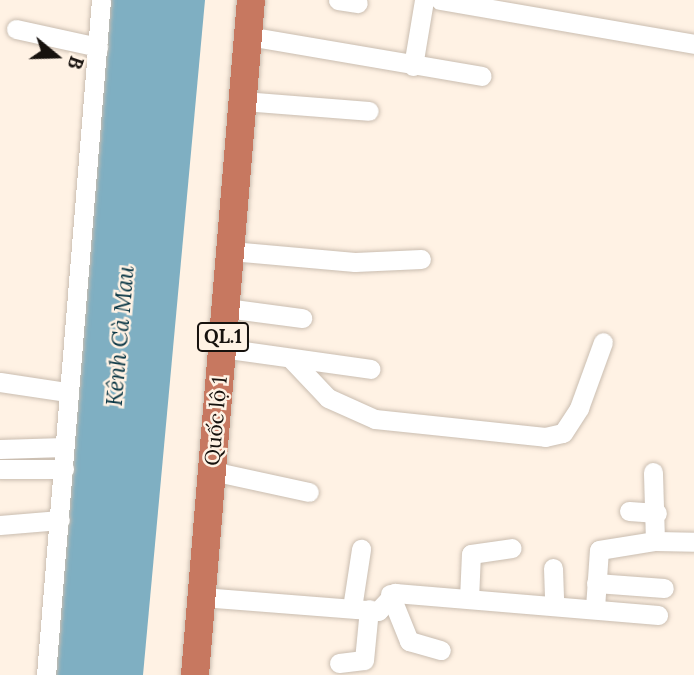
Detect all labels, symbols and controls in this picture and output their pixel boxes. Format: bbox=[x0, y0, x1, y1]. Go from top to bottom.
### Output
north arrow bbox=[21, 21, 91, 91]
text: B bbox=[62, 53, 89, 73]
water label: Kênh Cà Mau bbox=[100, 265, 140, 407]
road number: QL.1 bbox=[197, 322, 249, 352]
street label: Quốc lộ 1 bbox=[200, 375, 232, 467]

